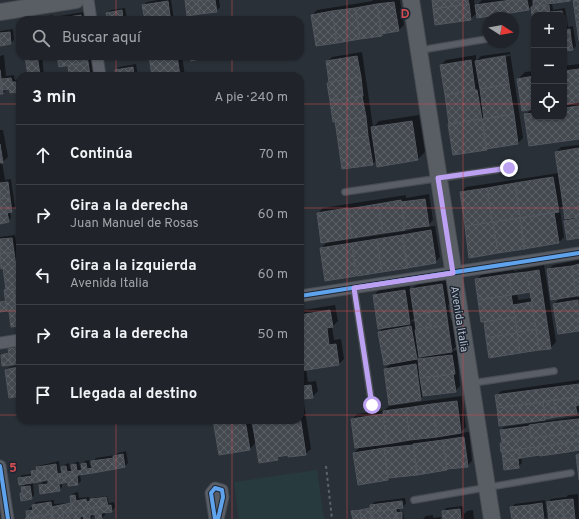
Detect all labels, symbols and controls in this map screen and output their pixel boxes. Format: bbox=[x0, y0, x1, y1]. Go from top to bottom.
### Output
text: D bbox=[400, 7, 410, 23]
north arrow bbox=[483, 12, 519, 48]
map controls bbox=[531, 12, 567, 120]
button: + bbox=[531, 12, 567, 48]
search box bbox=[16, 16, 304, 60]
icon: search bbox=[30, 27, 52, 49]
text: Buscar aquí bbox=[62, 29, 141, 48]
button: − bbox=[531, 48, 567, 84]
button: locate bbox=[531, 84, 567, 120]
text: 3 min bbox=[32, 87, 76, 109]
text: A pie · 240 m bbox=[215, 90, 288, 106]
icon: ahead bbox=[32, 144, 54, 166]
text: Continúa bbox=[70, 145, 132, 164]
text: 70 m bbox=[259, 147, 288, 163]
route end bbox=[500, 159, 518, 177]
text: Gira a la derecha bbox=[70, 197, 188, 216]
icon: right bbox=[32, 204, 54, 226]
text: 60 m bbox=[258, 207, 288, 223]
text: Juan Manuel de Rosas bbox=[70, 216, 199, 232]
text: Gira a la izquierda bbox=[70, 257, 197, 276]
icon: left bbox=[32, 264, 54, 286]
text: 60 m bbox=[258, 267, 288, 283]
text: Avenida Italia bbox=[70, 276, 149, 292]
street label: Avenida Italia bbox=[447, 285, 471, 353]
icon: right bbox=[32, 324, 54, 346]
text: Gira a la derecha bbox=[70, 325, 188, 344]
text: 50 m bbox=[258, 327, 288, 343]
icon: arrive bbox=[32, 384, 54, 406]
text: Llegada al destino bbox=[70, 385, 197, 404]
route start bbox=[363, 396, 381, 414]
text: 5 bbox=[9, 461, 17, 477]

